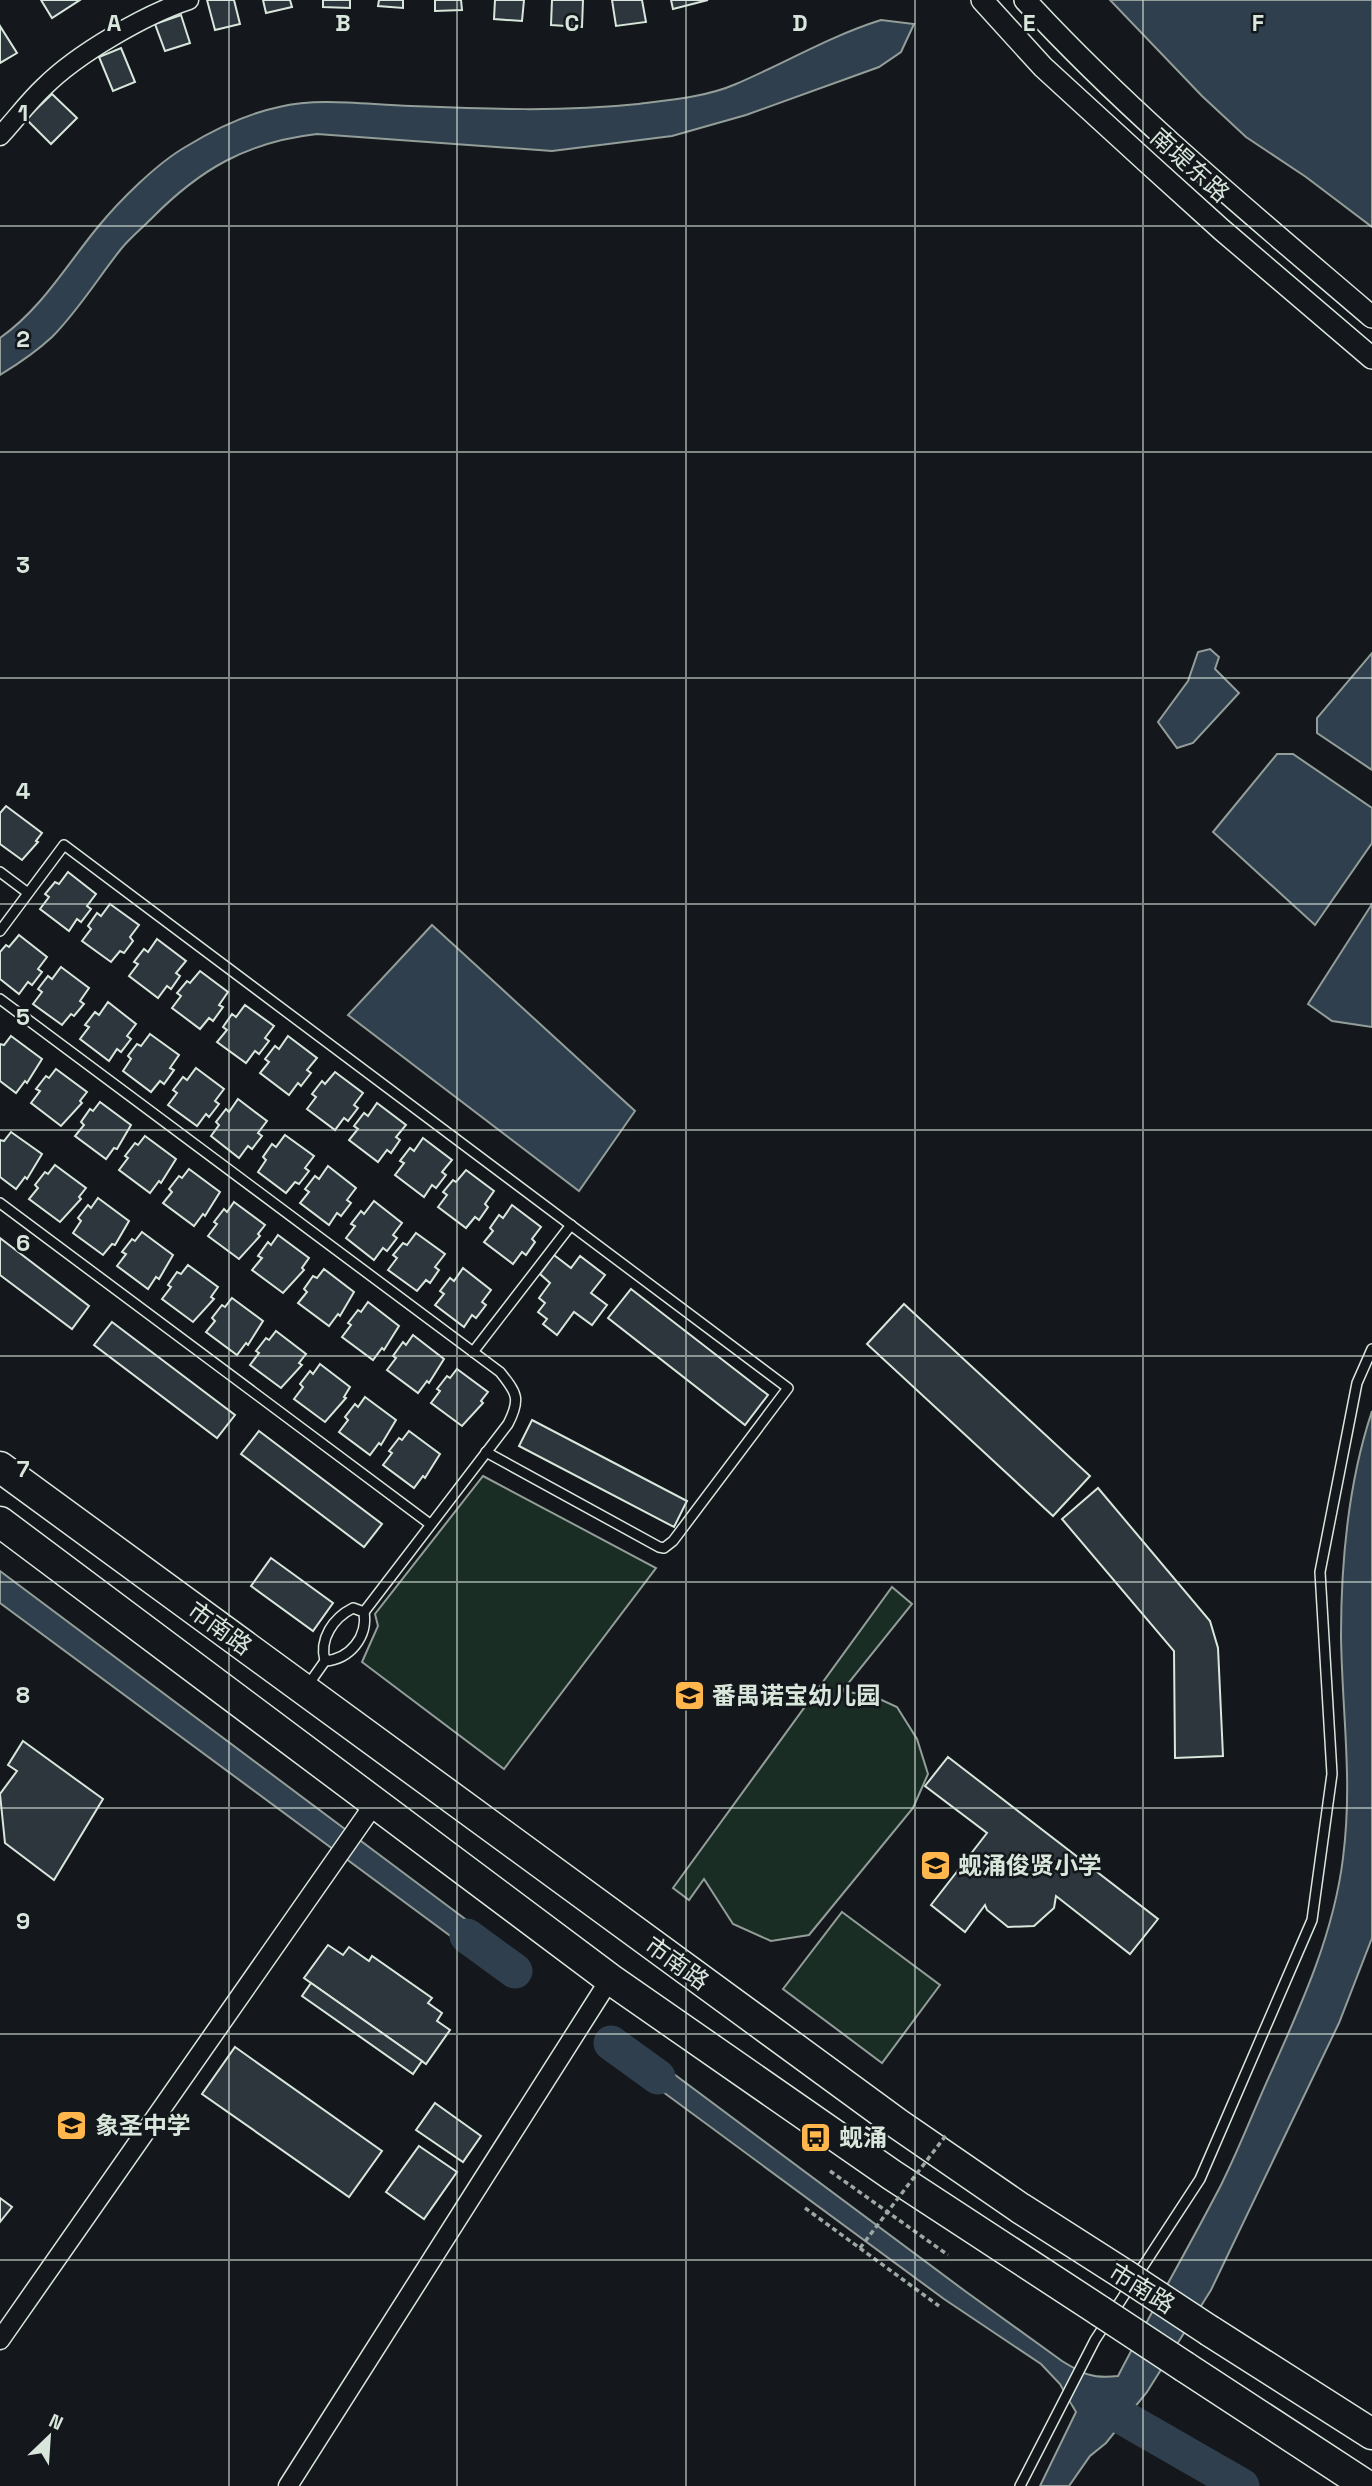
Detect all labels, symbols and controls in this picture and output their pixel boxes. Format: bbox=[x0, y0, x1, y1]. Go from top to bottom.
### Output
text: A bbox=[107, 8, 122, 38]
text: B bbox=[335, 8, 351, 38]
text: C bbox=[565, 8, 579, 38]
text: D bbox=[792, 8, 808, 38]
text: E bbox=[1023, 8, 1035, 38]
text: F bbox=[1252, 8, 1264, 38]
text: 1 bbox=[18, 98, 28, 128]
street label: 南堤东路 bbox=[1144, 121, 1236, 209]
text: 2 bbox=[16, 324, 30, 354]
text: 3 bbox=[16, 550, 30, 580]
text: 4 bbox=[16, 776, 31, 806]
text: 5 bbox=[16, 1002, 30, 1032]
text: 6 bbox=[16, 1228, 30, 1258]
text: 7 bbox=[17, 1454, 30, 1484]
street label: 市南路 bbox=[182, 1594, 258, 1662]
school or university icon: 番禺诺宝幼儿园 bbox=[672, 1678, 706, 1712]
text: 8 bbox=[16, 1680, 30, 1710]
place label: 番禺诺宝幼儿园 bbox=[712, 1680, 880, 1711]
school or university icon: 蚬涌俊贤小学 bbox=[918, 1848, 952, 1882]
place label: 蚬涌俊贤小学 bbox=[958, 1850, 1102, 1881]
text: 9 bbox=[16, 1906, 30, 1936]
street label: 市南路 bbox=[639, 1929, 715, 1997]
school or university icon: 象圣中学 bbox=[55, 2108, 89, 2142]
place label: 象圣中学 bbox=[95, 2110, 191, 2141]
bus stop icon: 蚬涌 bbox=[799, 2120, 833, 2154]
place label: 蚬涌 bbox=[839, 2122, 887, 2153]
street label: 市南路 bbox=[1103, 2256, 1181, 2320]
north arrow bbox=[14, 2402, 84, 2472]
text: N bbox=[45, 2408, 67, 2436]

